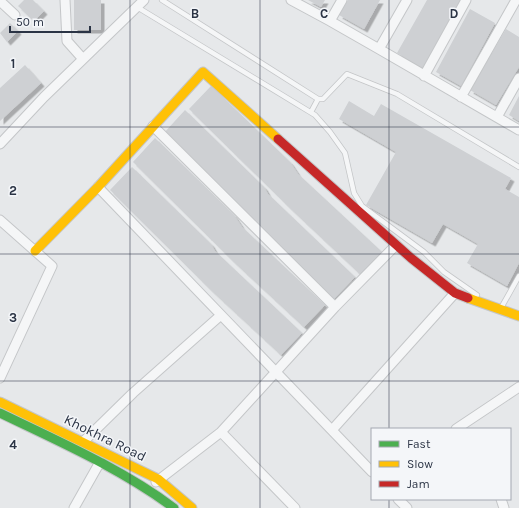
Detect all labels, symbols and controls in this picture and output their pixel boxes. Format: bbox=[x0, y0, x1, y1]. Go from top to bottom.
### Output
text: B bbox=[191, 6, 199, 21]
text: C bbox=[320, 6, 328, 21]
text: D bbox=[450, 6, 459, 21]
scale bar bbox=[10, 8, 90, 34]
text: 50 m bbox=[16, 15, 44, 29]
text: 1 bbox=[11, 56, 15, 71]
text: 2 bbox=[9, 183, 17, 198]
text: 3 bbox=[9, 310, 17, 325]
street label: Khokhra Road bbox=[61, 411, 149, 465]
legend bbox=[371, 428, 511, 500]
text: 4 bbox=[9, 437, 17, 452]
text: Fast bbox=[407, 437, 431, 451]
text: Slow bbox=[407, 457, 433, 471]
text: Jam bbox=[407, 477, 430, 491]

